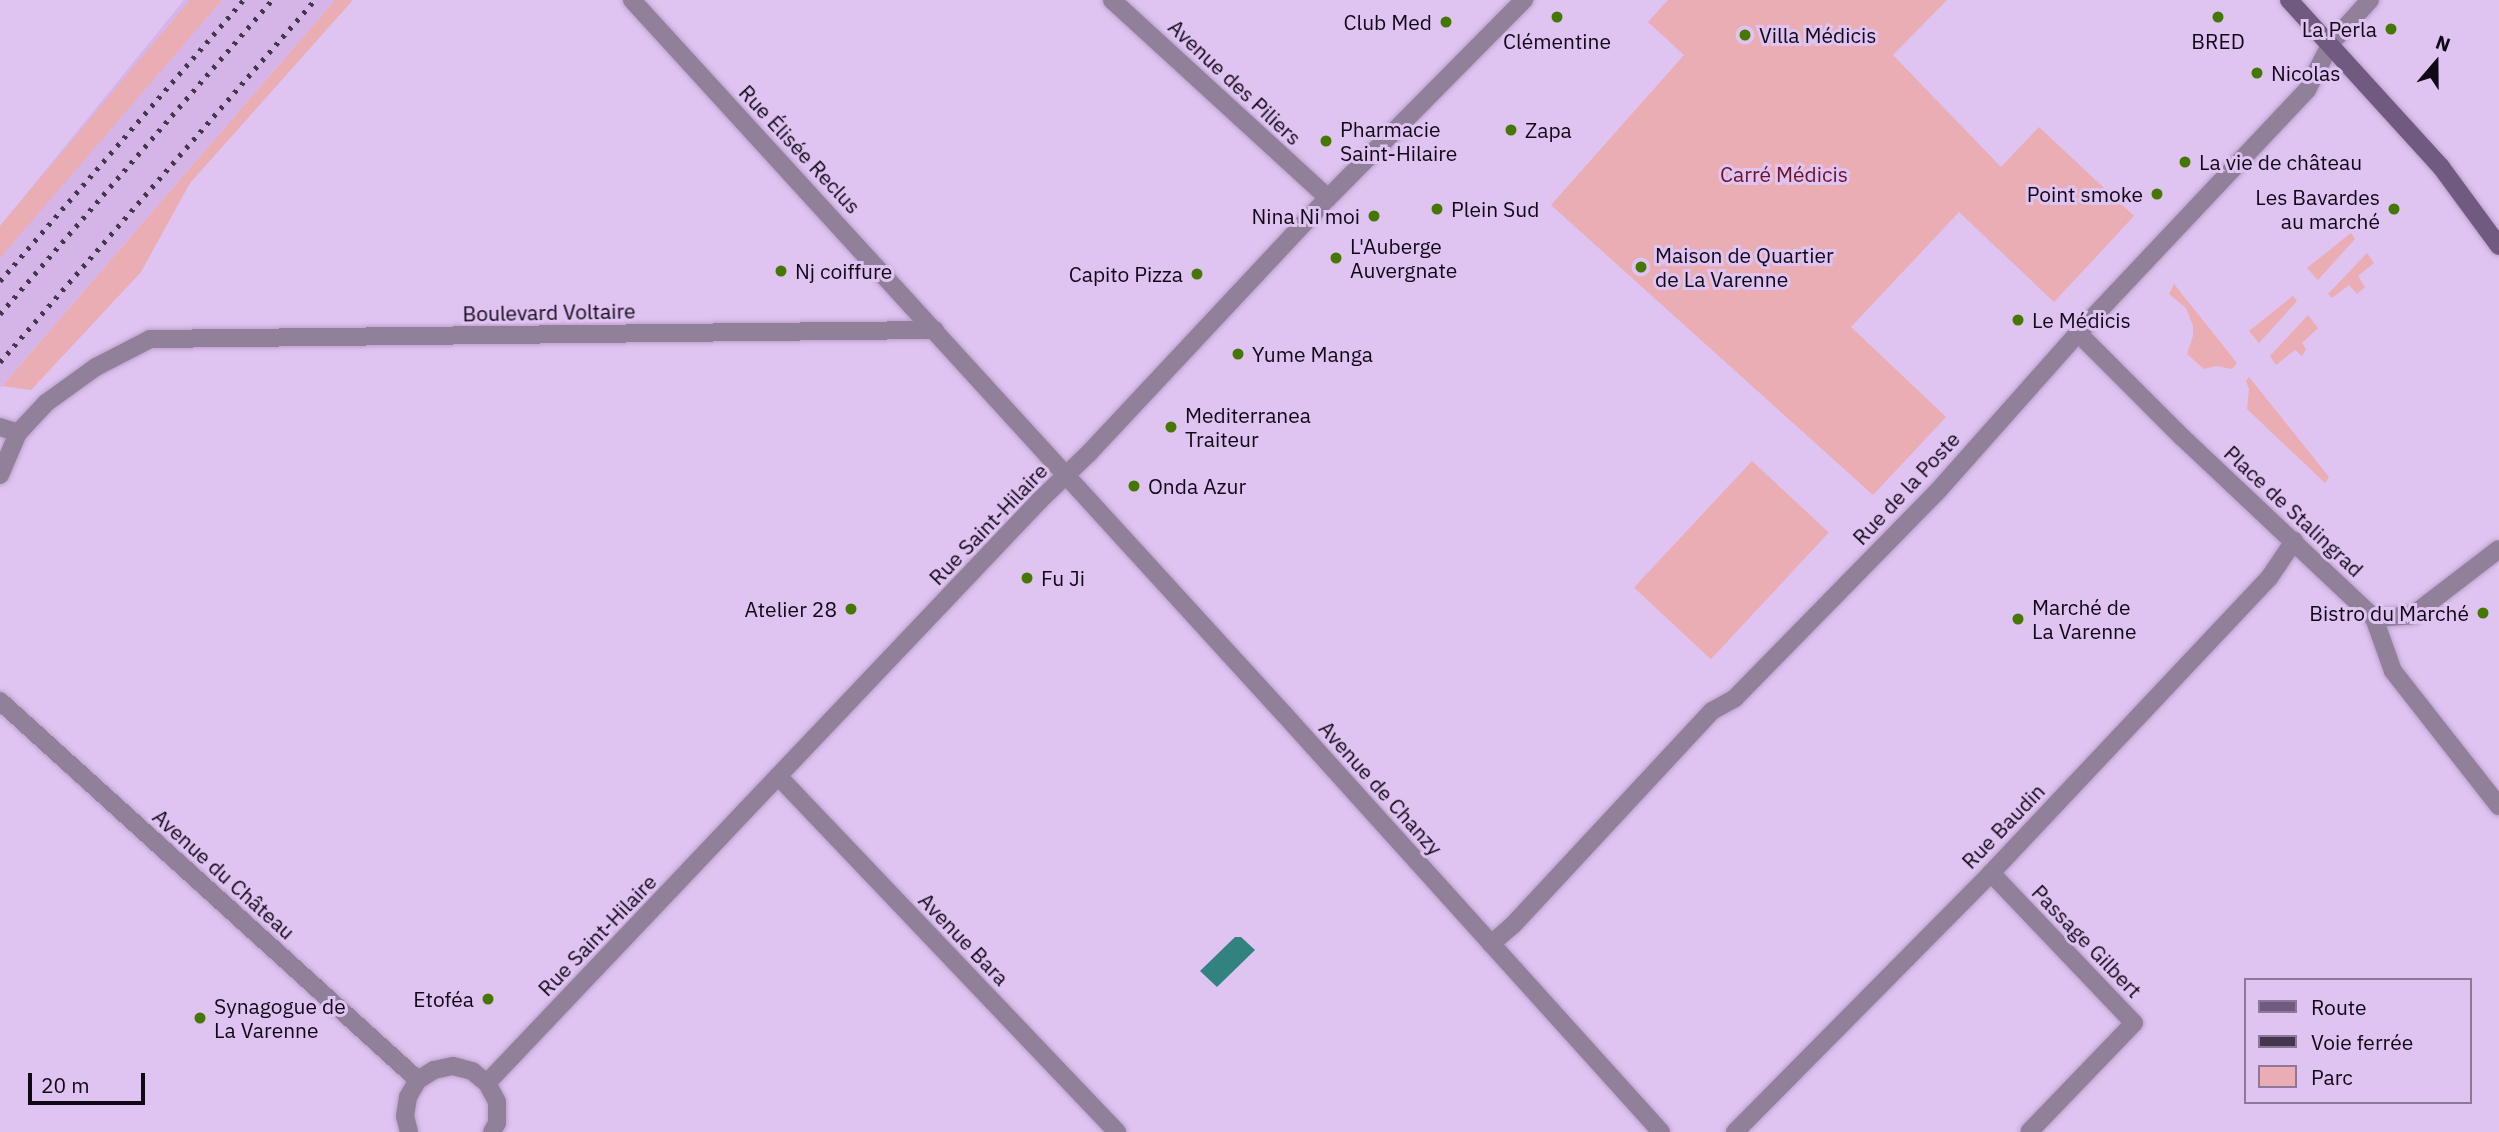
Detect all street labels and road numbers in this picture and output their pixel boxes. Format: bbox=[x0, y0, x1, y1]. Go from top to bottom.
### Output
street label: Avenue des Piliers bbox=[1163, 14, 1307, 150]
street label: Rue Élisée Reclus bbox=[734, 80, 866, 218]
street label: Boulevard Voltaire bbox=[462, 298, 636, 326]
street label: Rue de la Poste bbox=[1847, 426, 1965, 550]
street label: Place de Stalingrad bbox=[2219, 440, 2369, 582]
street label: Rue Saint-Hilaire bbox=[924, 458, 1052, 590]
street label: Avenue de Chanzy bbox=[1314, 716, 1448, 860]
street label: Rue Baudin bbox=[1956, 778, 2050, 874]
street label: Avenue du Château bbox=[148, 804, 300, 944]
street label: Rue Saint-Hilaire bbox=[533, 869, 661, 1001]
street label: Passage Gilbert bbox=[2027, 879, 2147, 1003]
street label: Avenue Bara bbox=[914, 888, 1014, 990]

